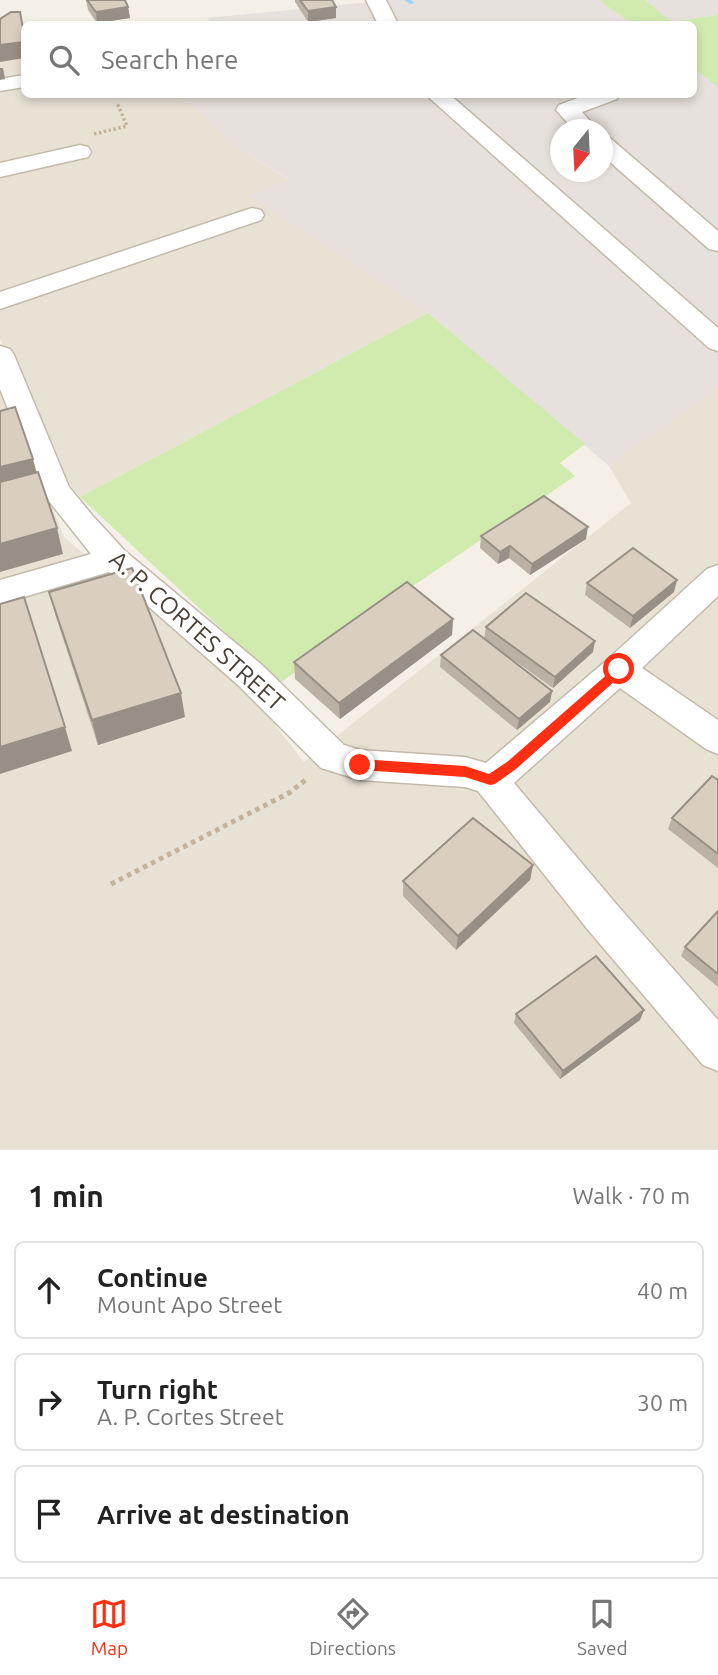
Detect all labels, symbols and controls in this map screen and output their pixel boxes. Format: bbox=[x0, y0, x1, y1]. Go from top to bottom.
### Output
search box bbox=[21, 21, 697, 98]
icon: search bbox=[45, 41, 83, 79]
text: Search here bbox=[101, 45, 238, 74]
north arrow bbox=[550, 119, 613, 182]
street label: A. P. CORTES STREET bbox=[105, 545, 290, 716]
route start bbox=[603, 653, 634, 684]
route end bbox=[344, 749, 375, 780]
text: 1 min bbox=[28, 1179, 104, 1213]
text: Walk · 70 m bbox=[572, 1183, 690, 1208]
text: Continue bbox=[97, 1263, 208, 1292]
icon: ahead bbox=[30, 1271, 68, 1309]
text: 40 m bbox=[637, 1278, 688, 1303]
text: Mount Apo Street bbox=[97, 1292, 282, 1317]
text: Turn right bbox=[97, 1375, 218, 1404]
icon: right bbox=[30, 1383, 68, 1421]
text: 30 m bbox=[637, 1390, 688, 1415]
text: A. P. Cortes Street bbox=[97, 1404, 284, 1429]
icon: arrive bbox=[30, 1495, 68, 1533]
text: Arrive at destination bbox=[97, 1500, 350, 1529]
tab: Map bbox=[90, 1595, 128, 1659]
tab: Directions bbox=[309, 1595, 396, 1659]
tab: Saved bbox=[577, 1595, 628, 1659]

